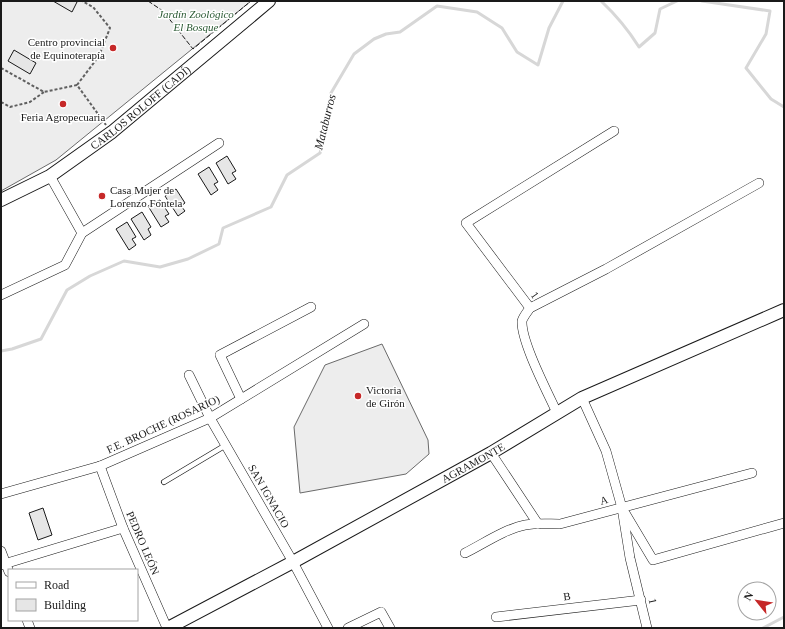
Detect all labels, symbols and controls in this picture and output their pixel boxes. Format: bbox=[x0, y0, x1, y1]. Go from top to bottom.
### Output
park label: Jardín Zoológico El Bosque bbox=[158, 8, 234, 33]
place label: Centro provincial de Equinoterapía bbox=[28, 36, 105, 61]
marker: Centro provincial de Equinoterapía bbox=[108, 43, 118, 53]
street label: CARLOS ROLOFF (CADÍ) bbox=[88, 63, 194, 152]
water label: Mataburros bbox=[311, 92, 339, 152]
marker: Feria Agropecuaria bbox=[58, 99, 68, 109]
place label: Feria Agropecuaria bbox=[21, 111, 105, 123]
place label: Casa Mujer de Lorenzo Fontela bbox=[110, 184, 183, 209]
marker: Casa Mujer de Lorenzo Fontela bbox=[97, 191, 107, 201]
street label: 1 bbox=[529, 289, 541, 301]
place label: Victoria de Girón bbox=[366, 384, 405, 409]
marker: Victoria de Girón bbox=[353, 391, 363, 401]
street label: F.E. BROCHE (ROSARIO) bbox=[105, 392, 222, 456]
street label: AGRAMONTE bbox=[439, 440, 507, 485]
street label: SAN IGNACIO bbox=[246, 462, 292, 530]
street label: A bbox=[599, 493, 609, 507]
street label: PEDRO LEÓN bbox=[124, 509, 162, 577]
legend bbox=[8, 569, 138, 621]
text: Road bbox=[44, 578, 69, 592]
north arrow bbox=[737, 581, 777, 621]
street label: B bbox=[563, 590, 571, 602]
text: N bbox=[741, 590, 756, 602]
street label: 1 bbox=[647, 597, 659, 605]
text: Building bbox=[44, 598, 86, 612]

